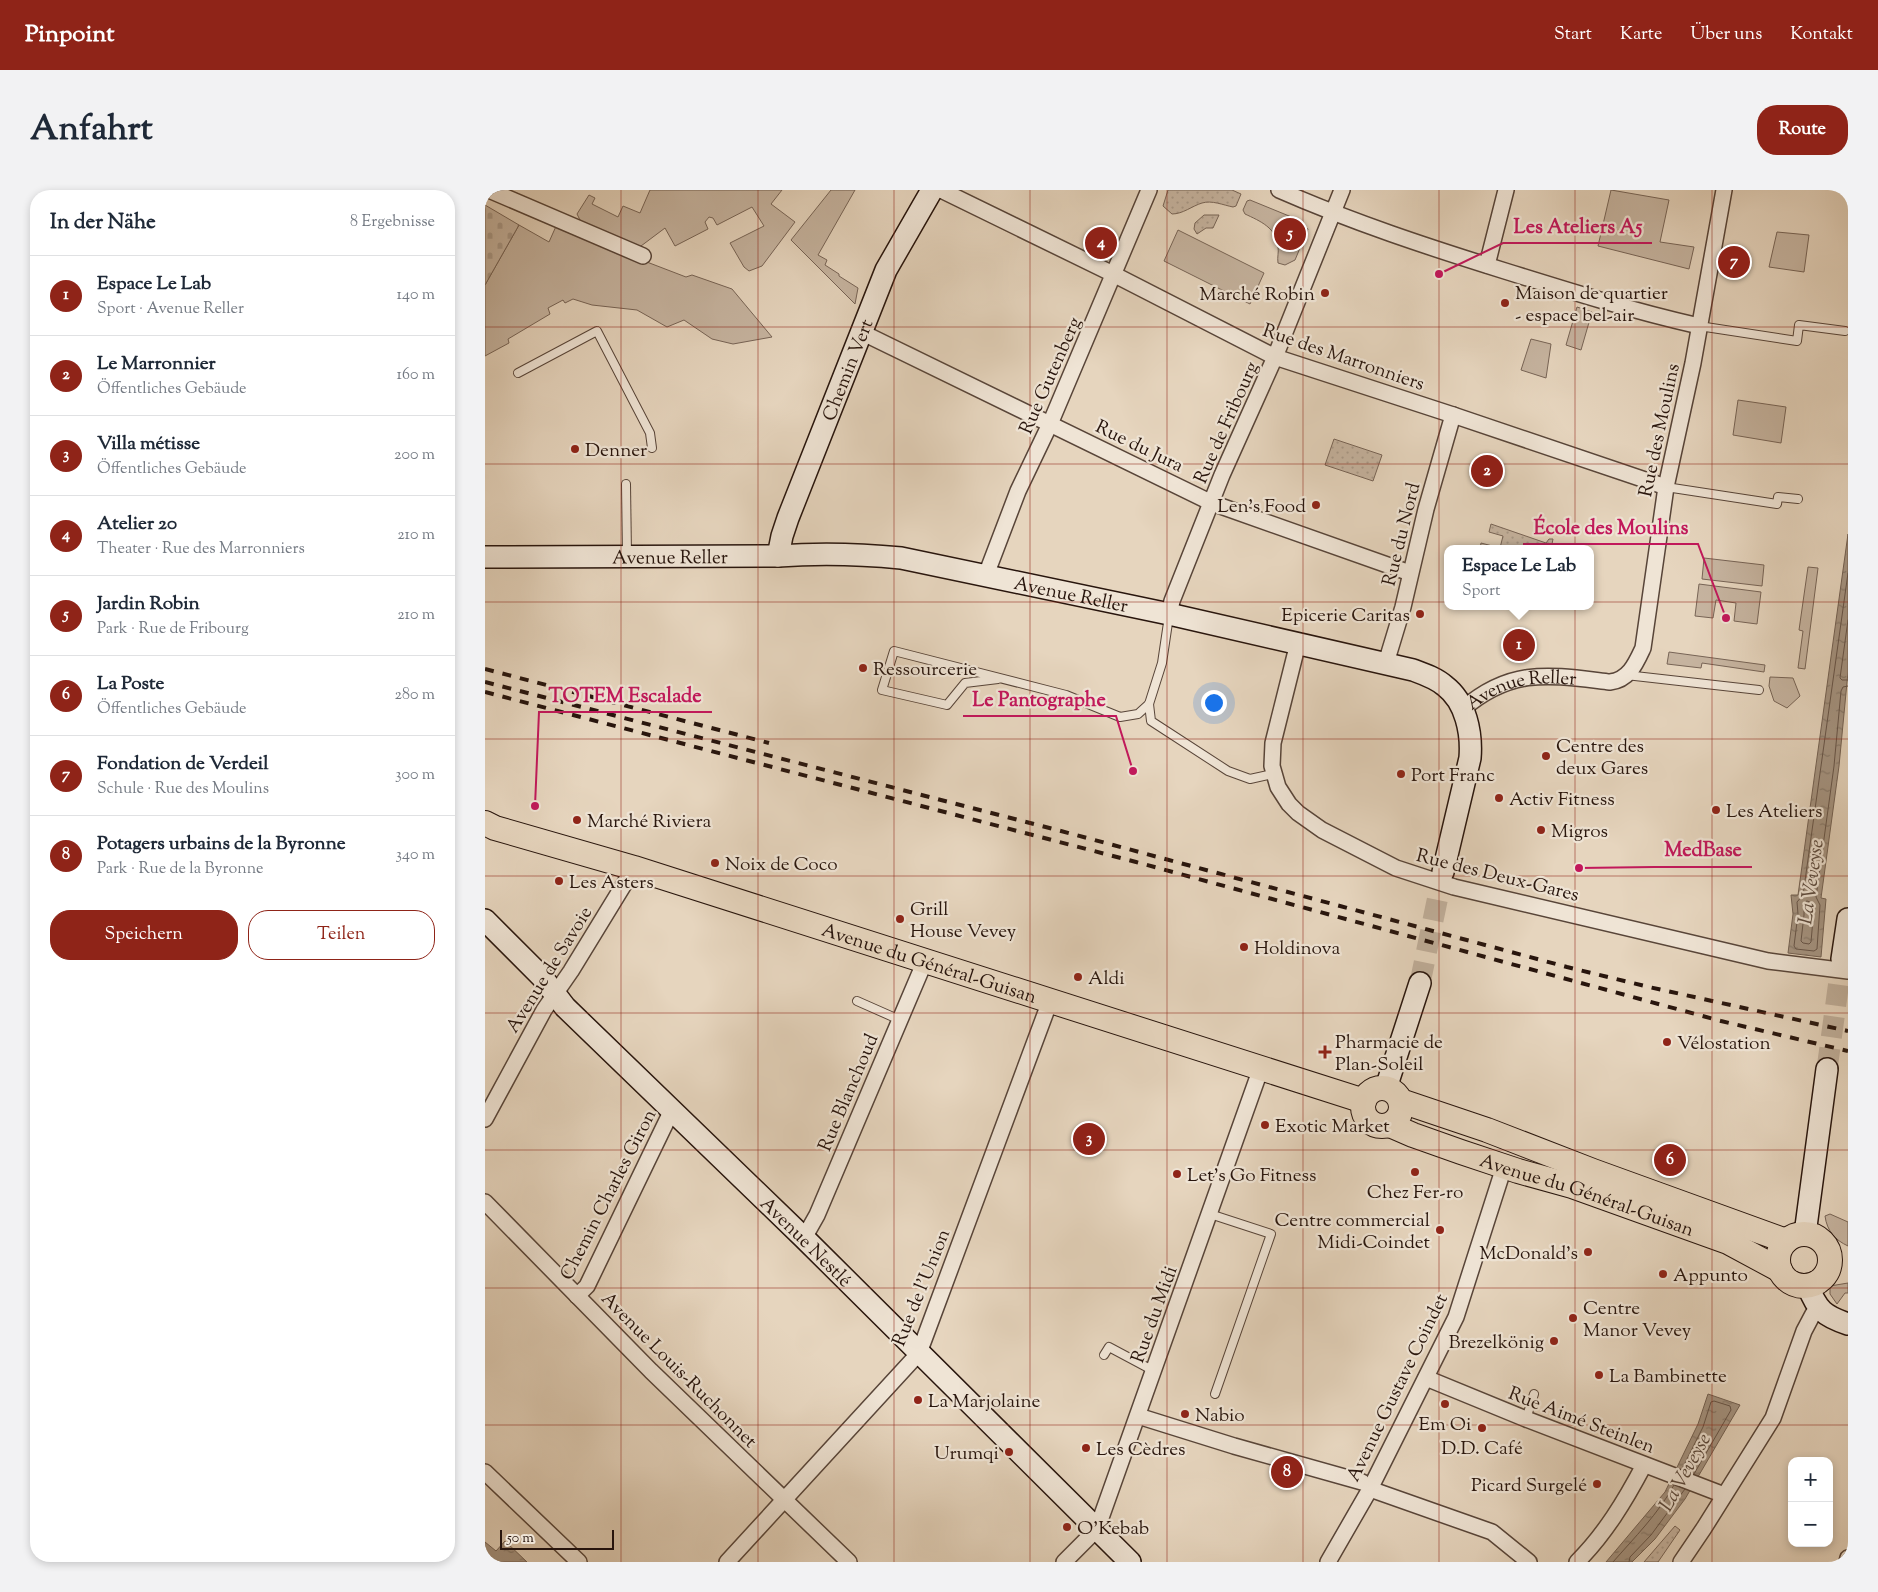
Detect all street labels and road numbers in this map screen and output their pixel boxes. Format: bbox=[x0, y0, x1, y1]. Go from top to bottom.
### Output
street label: Rue Gutenberg bbox=[1013, 313, 1089, 439]
street label: Chemin Vert bbox=[817, 315, 881, 425]
street label: Rue des Marronniers bbox=[1259, 318, 1428, 399]
street label: Rue de Fribourg bbox=[1188, 358, 1266, 488]
street label: Rue des Moulins bbox=[1633, 361, 1688, 500]
street label: Rue du Jura bbox=[1090, 414, 1188, 480]
street label: Rue du Nord bbox=[1377, 480, 1428, 589]
street label: Avenue Reller bbox=[612, 545, 728, 573]
street label: Avenue Reller bbox=[1011, 571, 1130, 621]
street label: Avenue Reller bbox=[1461, 665, 1578, 718]
street label: Rue des Deux-Gares bbox=[1413, 843, 1582, 910]
street label: Avenue de Savoie bbox=[500, 902, 600, 1039]
street label: Avenue du Général-Guisan bbox=[818, 918, 1040, 1012]
street label: Rue Blanchoud bbox=[812, 1030, 886, 1156]
street label: Chemin Charles Giron bbox=[554, 1105, 664, 1285]
street label: Avenue du Général-Guisan bbox=[1476, 1148, 1697, 1245]
street label: Avenue Nestlé bbox=[753, 1192, 857, 1294]
street label: Rue de l'Union bbox=[887, 1225, 958, 1351]
street label: Rue du Midi bbox=[1125, 1263, 1185, 1367]
street label: Avenue Louis-Ruchonnet bbox=[594, 1287, 763, 1455]
street label: Avenue Gustave Coindet bbox=[1341, 1289, 1456, 1487]
street label: Rue Aimé Steinlen bbox=[1504, 1381, 1658, 1462]

